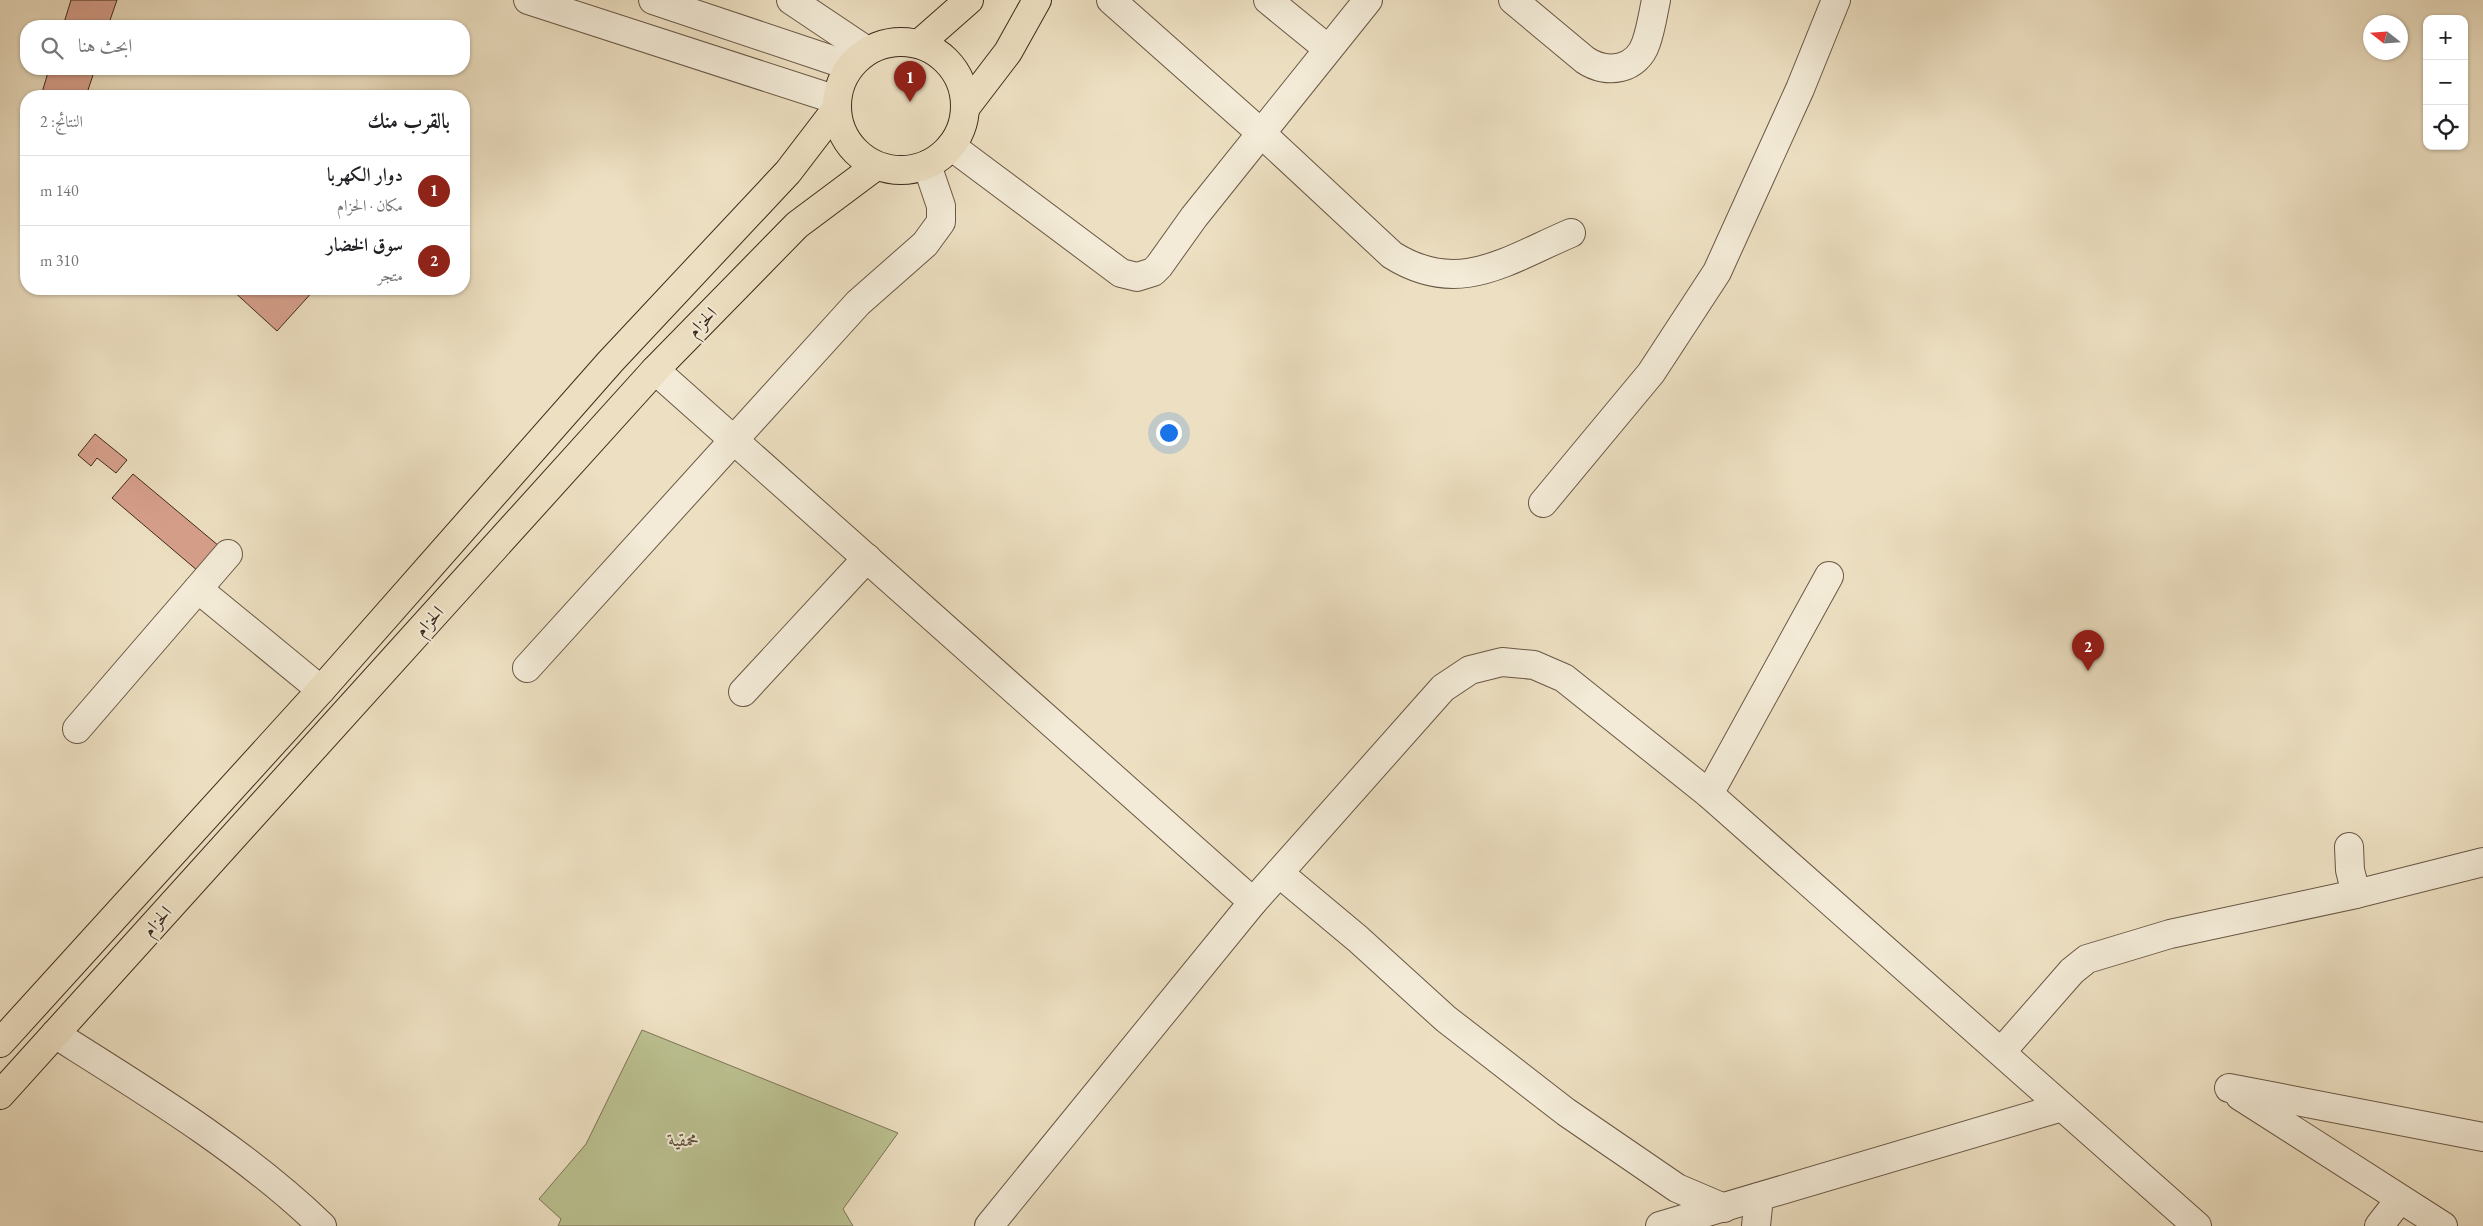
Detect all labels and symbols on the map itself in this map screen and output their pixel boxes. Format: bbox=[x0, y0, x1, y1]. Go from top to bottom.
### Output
north arrow bbox=[2363, 15, 2408, 60]
pin: 1 bbox=[894, 61, 926, 102]
street label: الحزام bbox=[682, 302, 725, 345]
your location bbox=[1156, 420, 1182, 446]
street label: الحزام bbox=[409, 600, 452, 644]
pin: 2 bbox=[2072, 630, 2104, 671]
street label: الحزام bbox=[137, 900, 180, 944]
park label: محمقية bbox=[666, 1128, 700, 1151]

